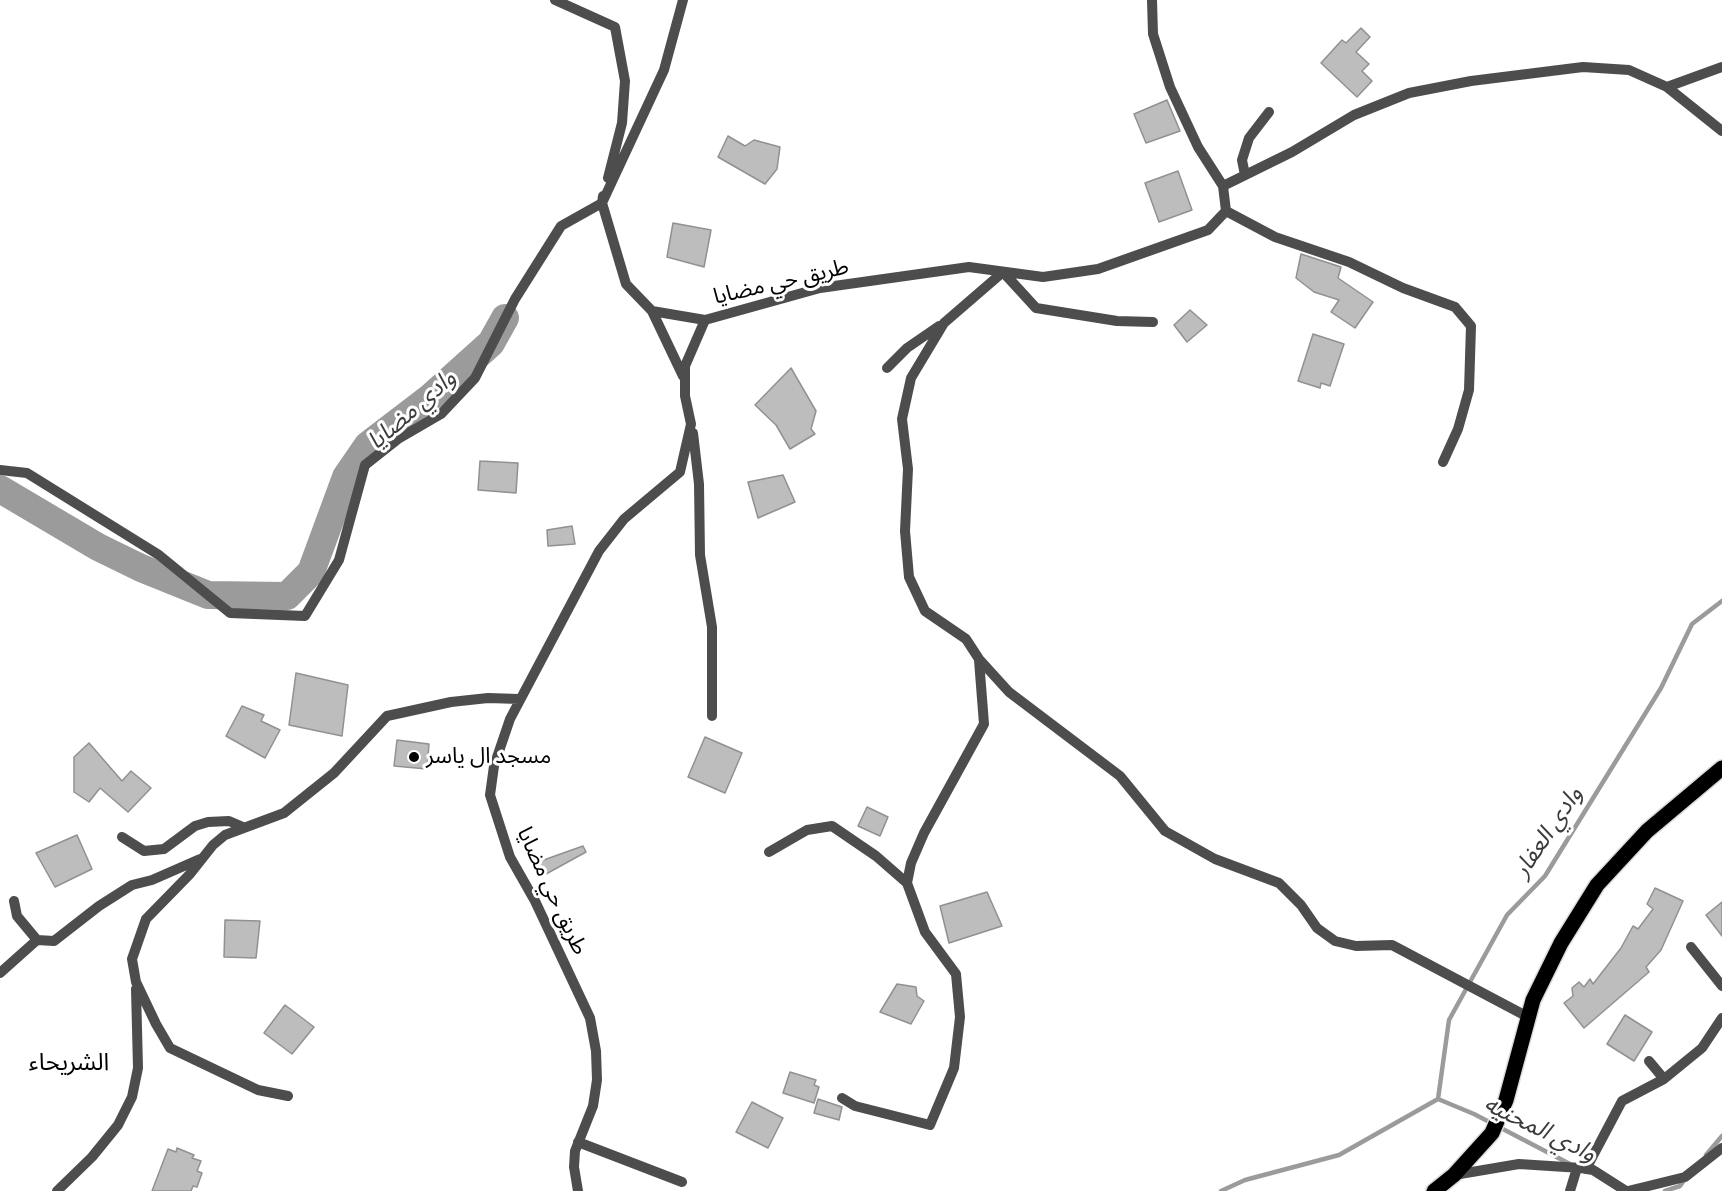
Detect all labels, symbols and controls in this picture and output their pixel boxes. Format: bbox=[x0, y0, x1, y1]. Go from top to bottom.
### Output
street label: طريق حي مضايا bbox=[711, 254, 851, 310]
water label: وادي مضايا bbox=[362, 364, 462, 456]
place label: مسجد ال ياسر bbox=[426, 744, 551, 770]
marker: مسجد ال ياسر bbox=[407, 750, 421, 764]
water label: وادي العفار bbox=[1507, 781, 1589, 883]
street label: طريق حي مضايا bbox=[511, 823, 593, 959]
district label: الشريحاء bbox=[29, 1049, 109, 1077]
water label: وادي المحنيه bbox=[1479, 1090, 1601, 1168]

